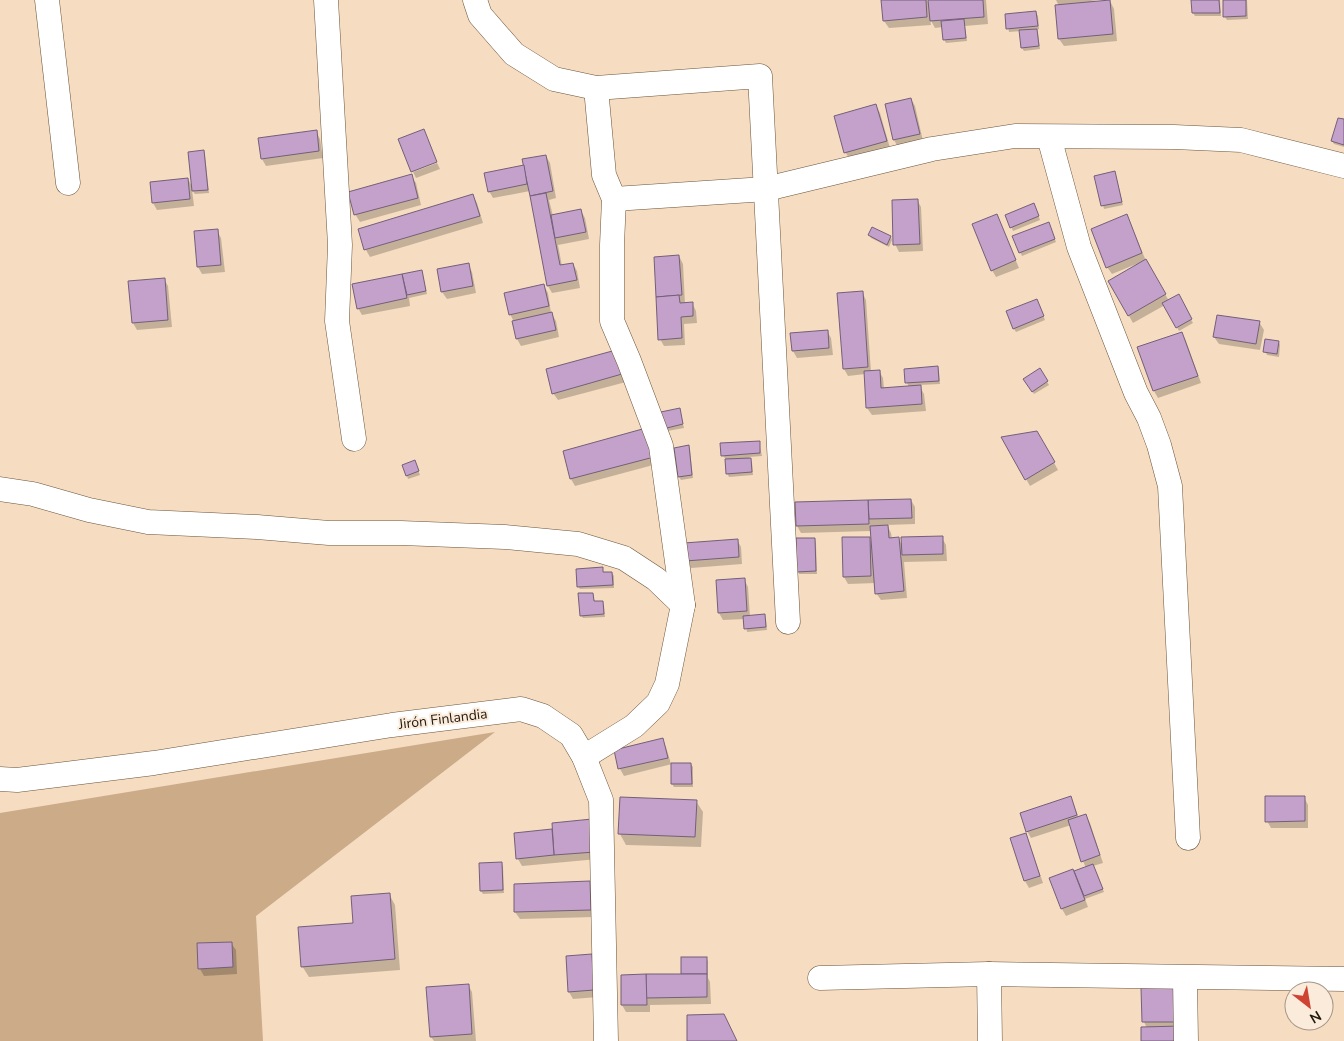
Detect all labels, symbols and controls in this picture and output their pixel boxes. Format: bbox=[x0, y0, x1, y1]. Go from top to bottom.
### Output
street label: Jirón Finlandia bbox=[397, 704, 488, 734]
north arrow bbox=[1284, 981, 1334, 1031]
text: N bbox=[1306, 1006, 1325, 1028]

